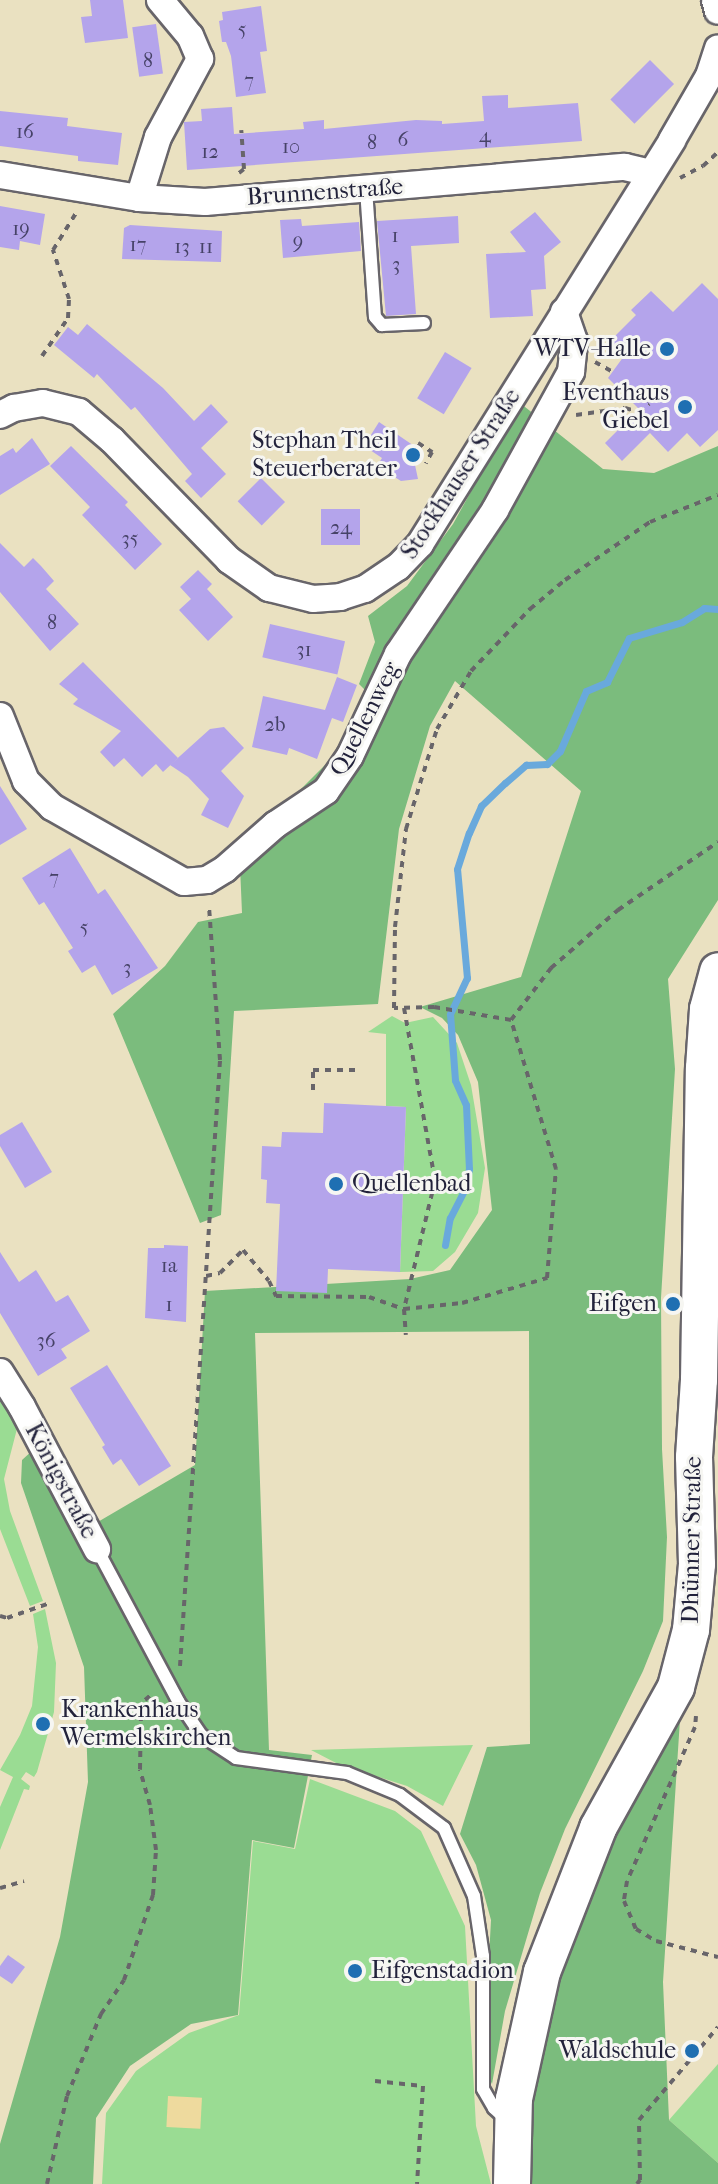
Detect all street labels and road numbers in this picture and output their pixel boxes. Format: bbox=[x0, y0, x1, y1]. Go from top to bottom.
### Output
street label: Brunnenstraße bbox=[246, 172, 404, 212]
street label: Stockhauser Straße bbox=[395, 383, 527, 565]
street label: Quellenweg bbox=[324, 657, 406, 781]
street label: Königstraße bbox=[19, 1418, 103, 1544]
street label: Dhünner Straße bbox=[676, 1456, 708, 1624]

